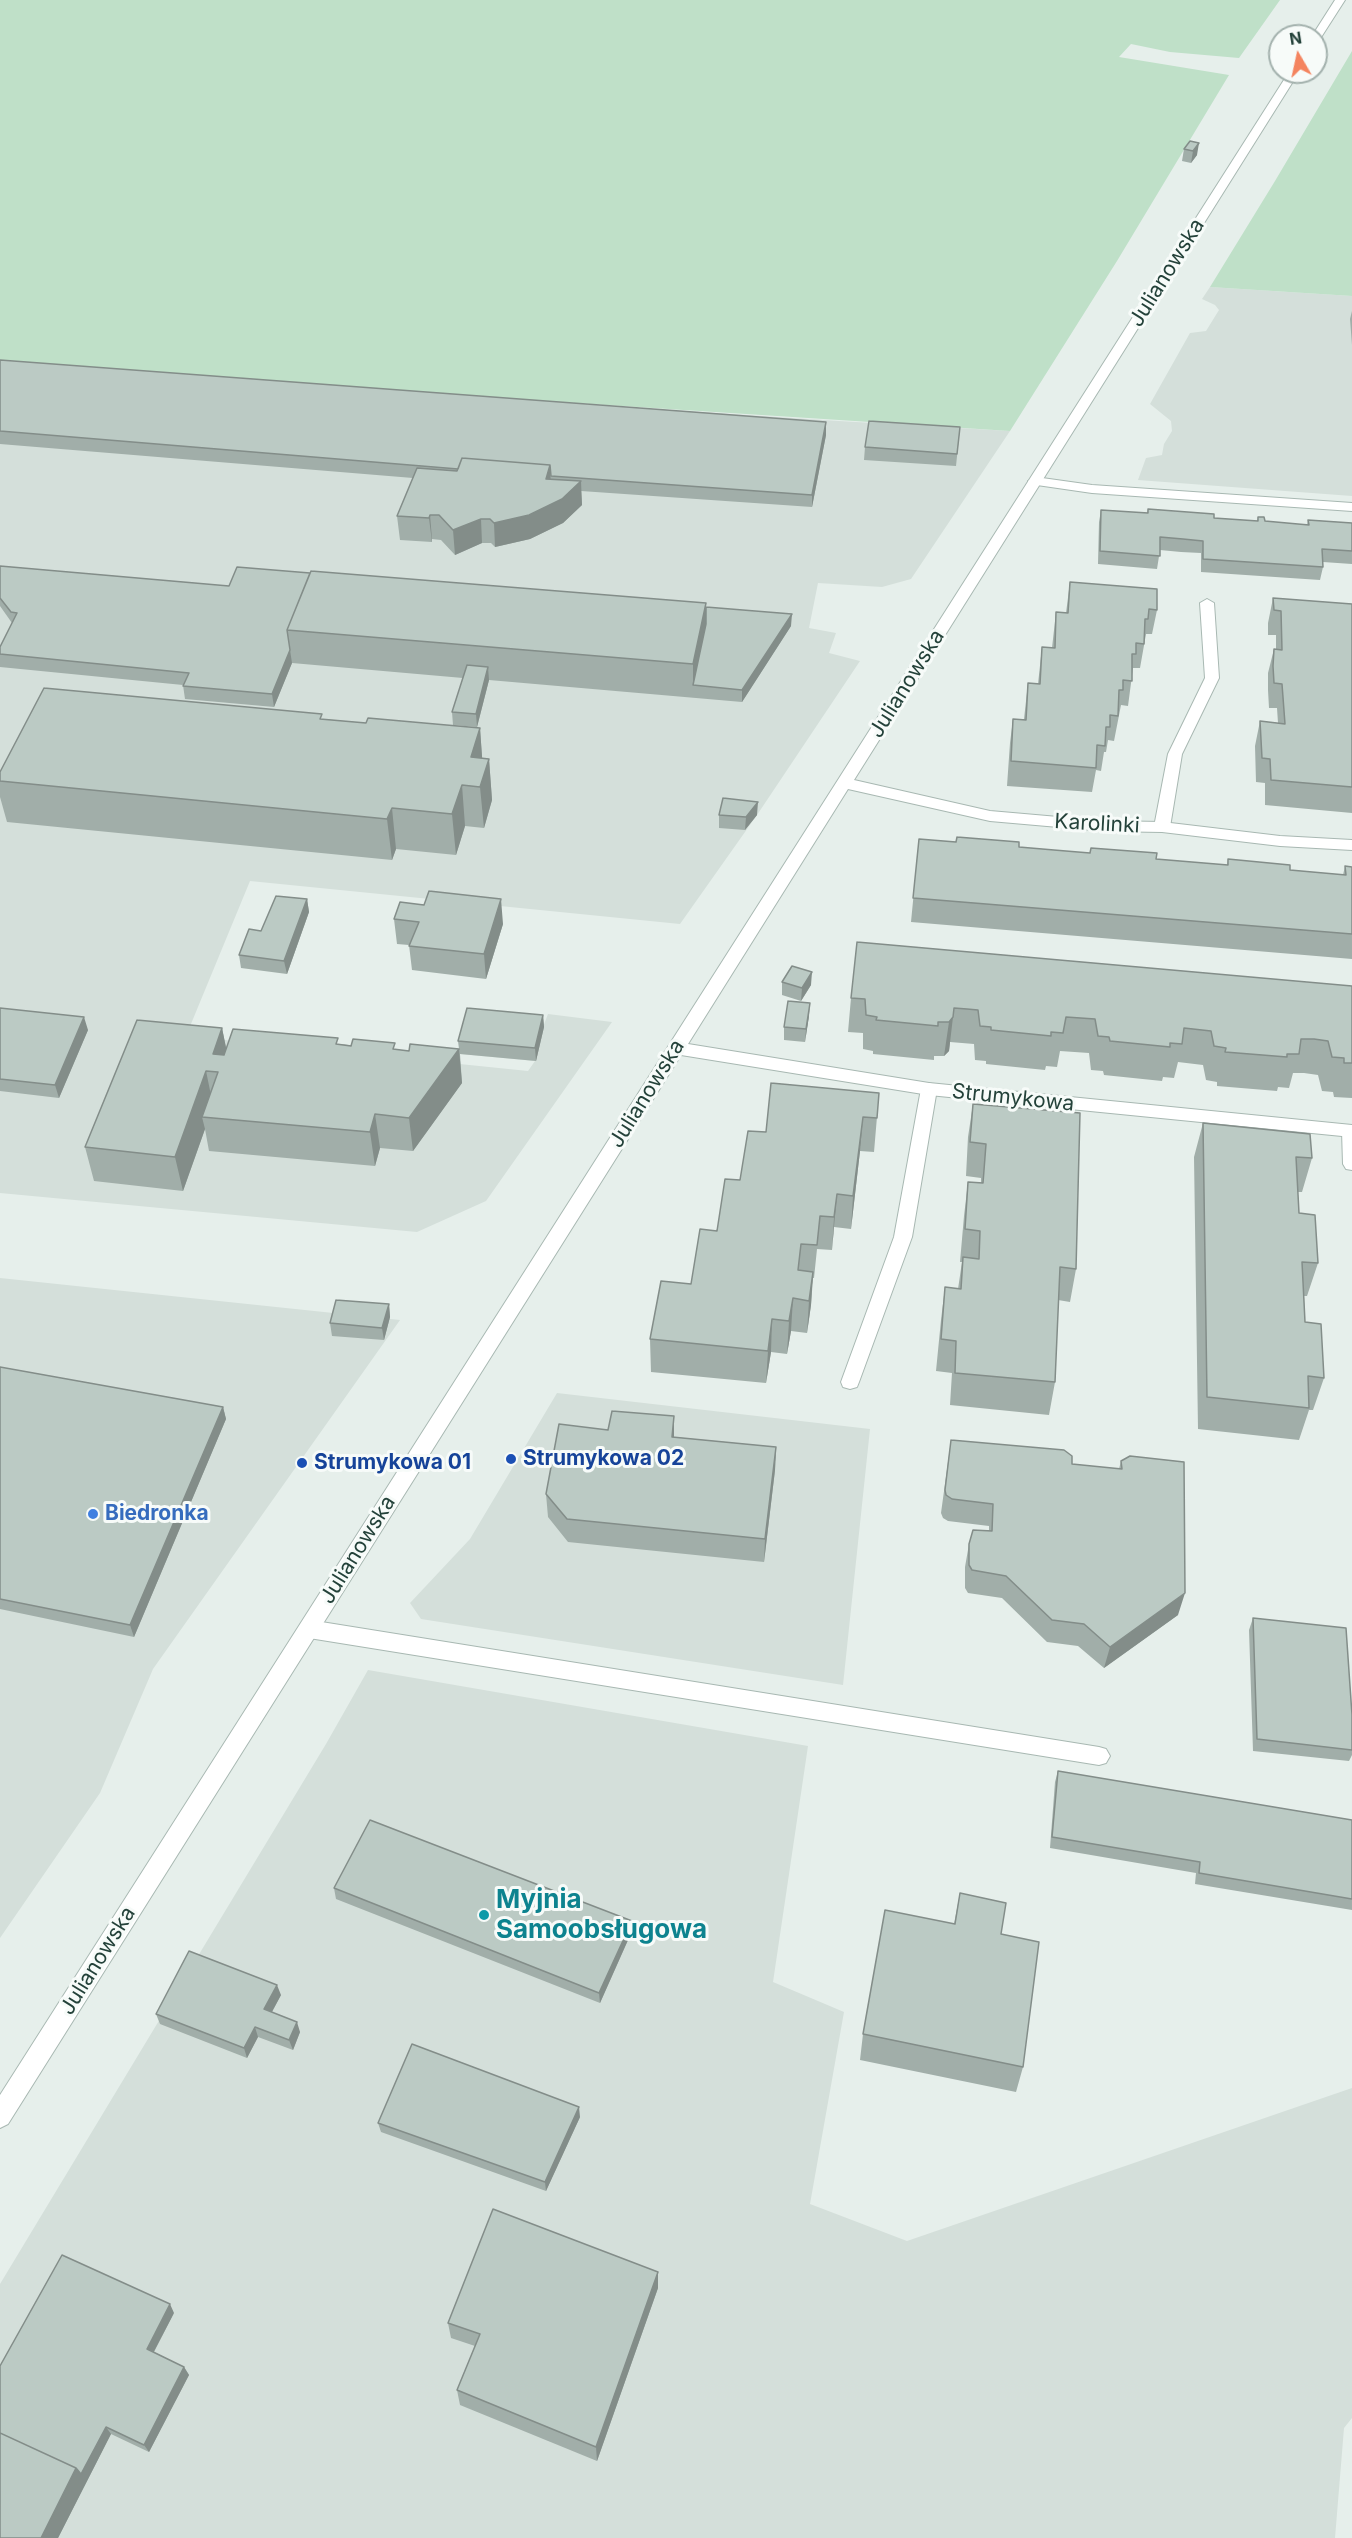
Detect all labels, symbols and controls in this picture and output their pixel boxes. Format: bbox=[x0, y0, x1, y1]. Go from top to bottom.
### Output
north arrow bbox=[1268, 24, 1328, 84]
text: N bbox=[1288, 27, 1303, 49]
street label: Julianowska bbox=[1124, 214, 1210, 332]
street label: Julianowska bbox=[864, 625, 950, 743]
street label: Karolinki bbox=[1054, 809, 1140, 839]
street label: Julianowska bbox=[604, 1035, 690, 1153]
street label: Strumykowa bbox=[951, 1079, 1075, 1117]
place label: Strumykowa 02 bbox=[523, 1446, 684, 1472]
place label: Strumykowa 01 bbox=[314, 1450, 471, 1476]
marker: Strumykowa 02 bbox=[504, 1452, 518, 1466]
marker: Strumykowa 01 bbox=[295, 1456, 309, 1470]
street label: Julianowska bbox=[315, 1491, 401, 1609]
place label: Biedronka bbox=[105, 1501, 209, 1527]
marker: Biedronka bbox=[86, 1507, 100, 1521]
place label: Myjnia Samoobsługowa bbox=[496, 1884, 707, 1946]
street label: Julianowska bbox=[55, 1902, 141, 2020]
marker: Myjnia Samoobsługowa bbox=[477, 1908, 491, 1922]

